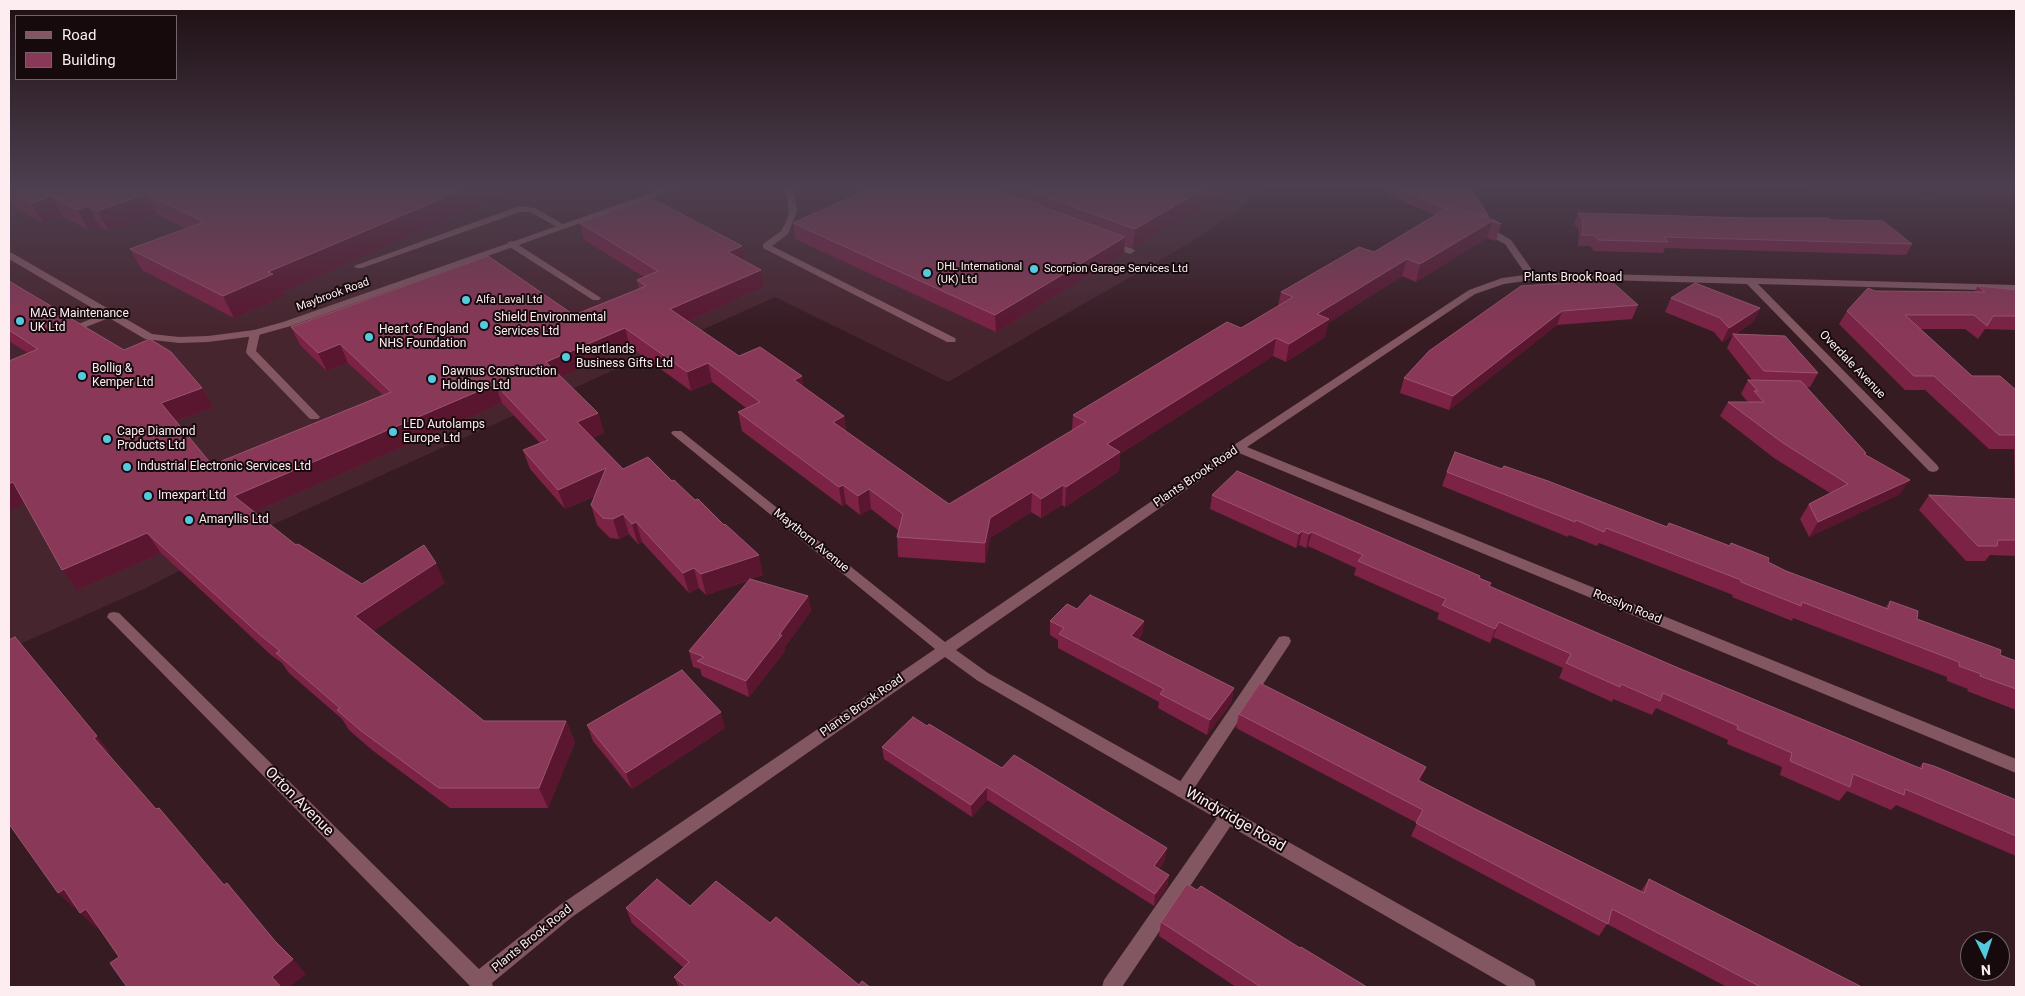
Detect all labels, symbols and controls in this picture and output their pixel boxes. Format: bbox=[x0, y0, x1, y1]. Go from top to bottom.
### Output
legend bbox=[15, 15, 178, 80]
text: Road bbox=[62, 26, 96, 44]
text: Building bbox=[62, 51, 116, 69]
place label: DHL International (UK) Ltd bbox=[937, 260, 1022, 286]
place label: Scorpion Garage Services Ltd bbox=[1044, 262, 1188, 276]
marker: Scorpion Garage Services Ltd bbox=[1028, 263, 1040, 275]
marker: DHL International (UK) Ltd bbox=[921, 267, 933, 279]
street label: Plants Brook Road bbox=[1524, 271, 1622, 285]
street label: Maybrook Road bbox=[295, 276, 371, 314]
place label: Alfa Laval Ltd bbox=[476, 293, 543, 307]
marker: Alfa Laval Ltd bbox=[460, 294, 472, 306]
place label: MAG Maintenance UK Ltd bbox=[30, 307, 129, 335]
place label: Shield Environmental Services Ltd bbox=[494, 311, 606, 339]
marker: MAG Maintenance UK Ltd bbox=[14, 315, 26, 327]
marker: Shield Environmental Services Ltd bbox=[478, 319, 490, 331]
place label: Heart of England NHS Foundation bbox=[379, 323, 469, 351]
street label: Overdale Avenue bbox=[1816, 328, 1888, 402]
marker: Heart of England NHS Foundation bbox=[363, 331, 375, 343]
place label: Heartlands Business Gifts Ltd bbox=[576, 343, 673, 371]
marker: Heartlands Business Gifts Ltd bbox=[560, 351, 572, 363]
place label: Bollig & Kemper Ltd bbox=[92, 362, 154, 390]
place label: Dawnus Construction Holdings Ltd bbox=[442, 365, 557, 393]
marker: Bollig & Kemper Ltd bbox=[76, 370, 88, 382]
marker: Dawnus Construction Holdings Ltd bbox=[426, 373, 438, 385]
place label: LED Autolamps Europe Ltd bbox=[403, 418, 485, 446]
place label: Cape Diamond Products Ltd bbox=[117, 425, 195, 453]
marker: LED Autolamps Europe Ltd bbox=[387, 426, 399, 438]
marker: Cape Diamond Products Ltd bbox=[101, 433, 113, 445]
street label: Plants Brook Road bbox=[1151, 444, 1241, 510]
place label: Industrial Electronic Services Ltd bbox=[137, 460, 311, 474]
marker: Industrial Electronic Services Ltd bbox=[121, 461, 133, 473]
place label: Imexpart Ltd bbox=[158, 489, 226, 503]
marker: Imexpart Ltd bbox=[142, 490, 154, 502]
street label: Maythorn Avenue bbox=[770, 506, 852, 576]
place label: Amaryllis Ltd bbox=[199, 513, 269, 527]
marker: Amaryllis Ltd bbox=[183, 514, 195, 526]
street label: Rosslyn Road bbox=[1591, 587, 1663, 627]
street label: Plants Brook Road bbox=[818, 672, 906, 740]
street label: Orton Avenue bbox=[261, 764, 337, 840]
street label: Windyridge Road bbox=[1182, 784, 1288, 856]
street label: Plants Brook Road bbox=[489, 902, 575, 976]
north arrow bbox=[1960, 931, 2010, 981]
text: N bbox=[1980, 962, 1991, 978]

